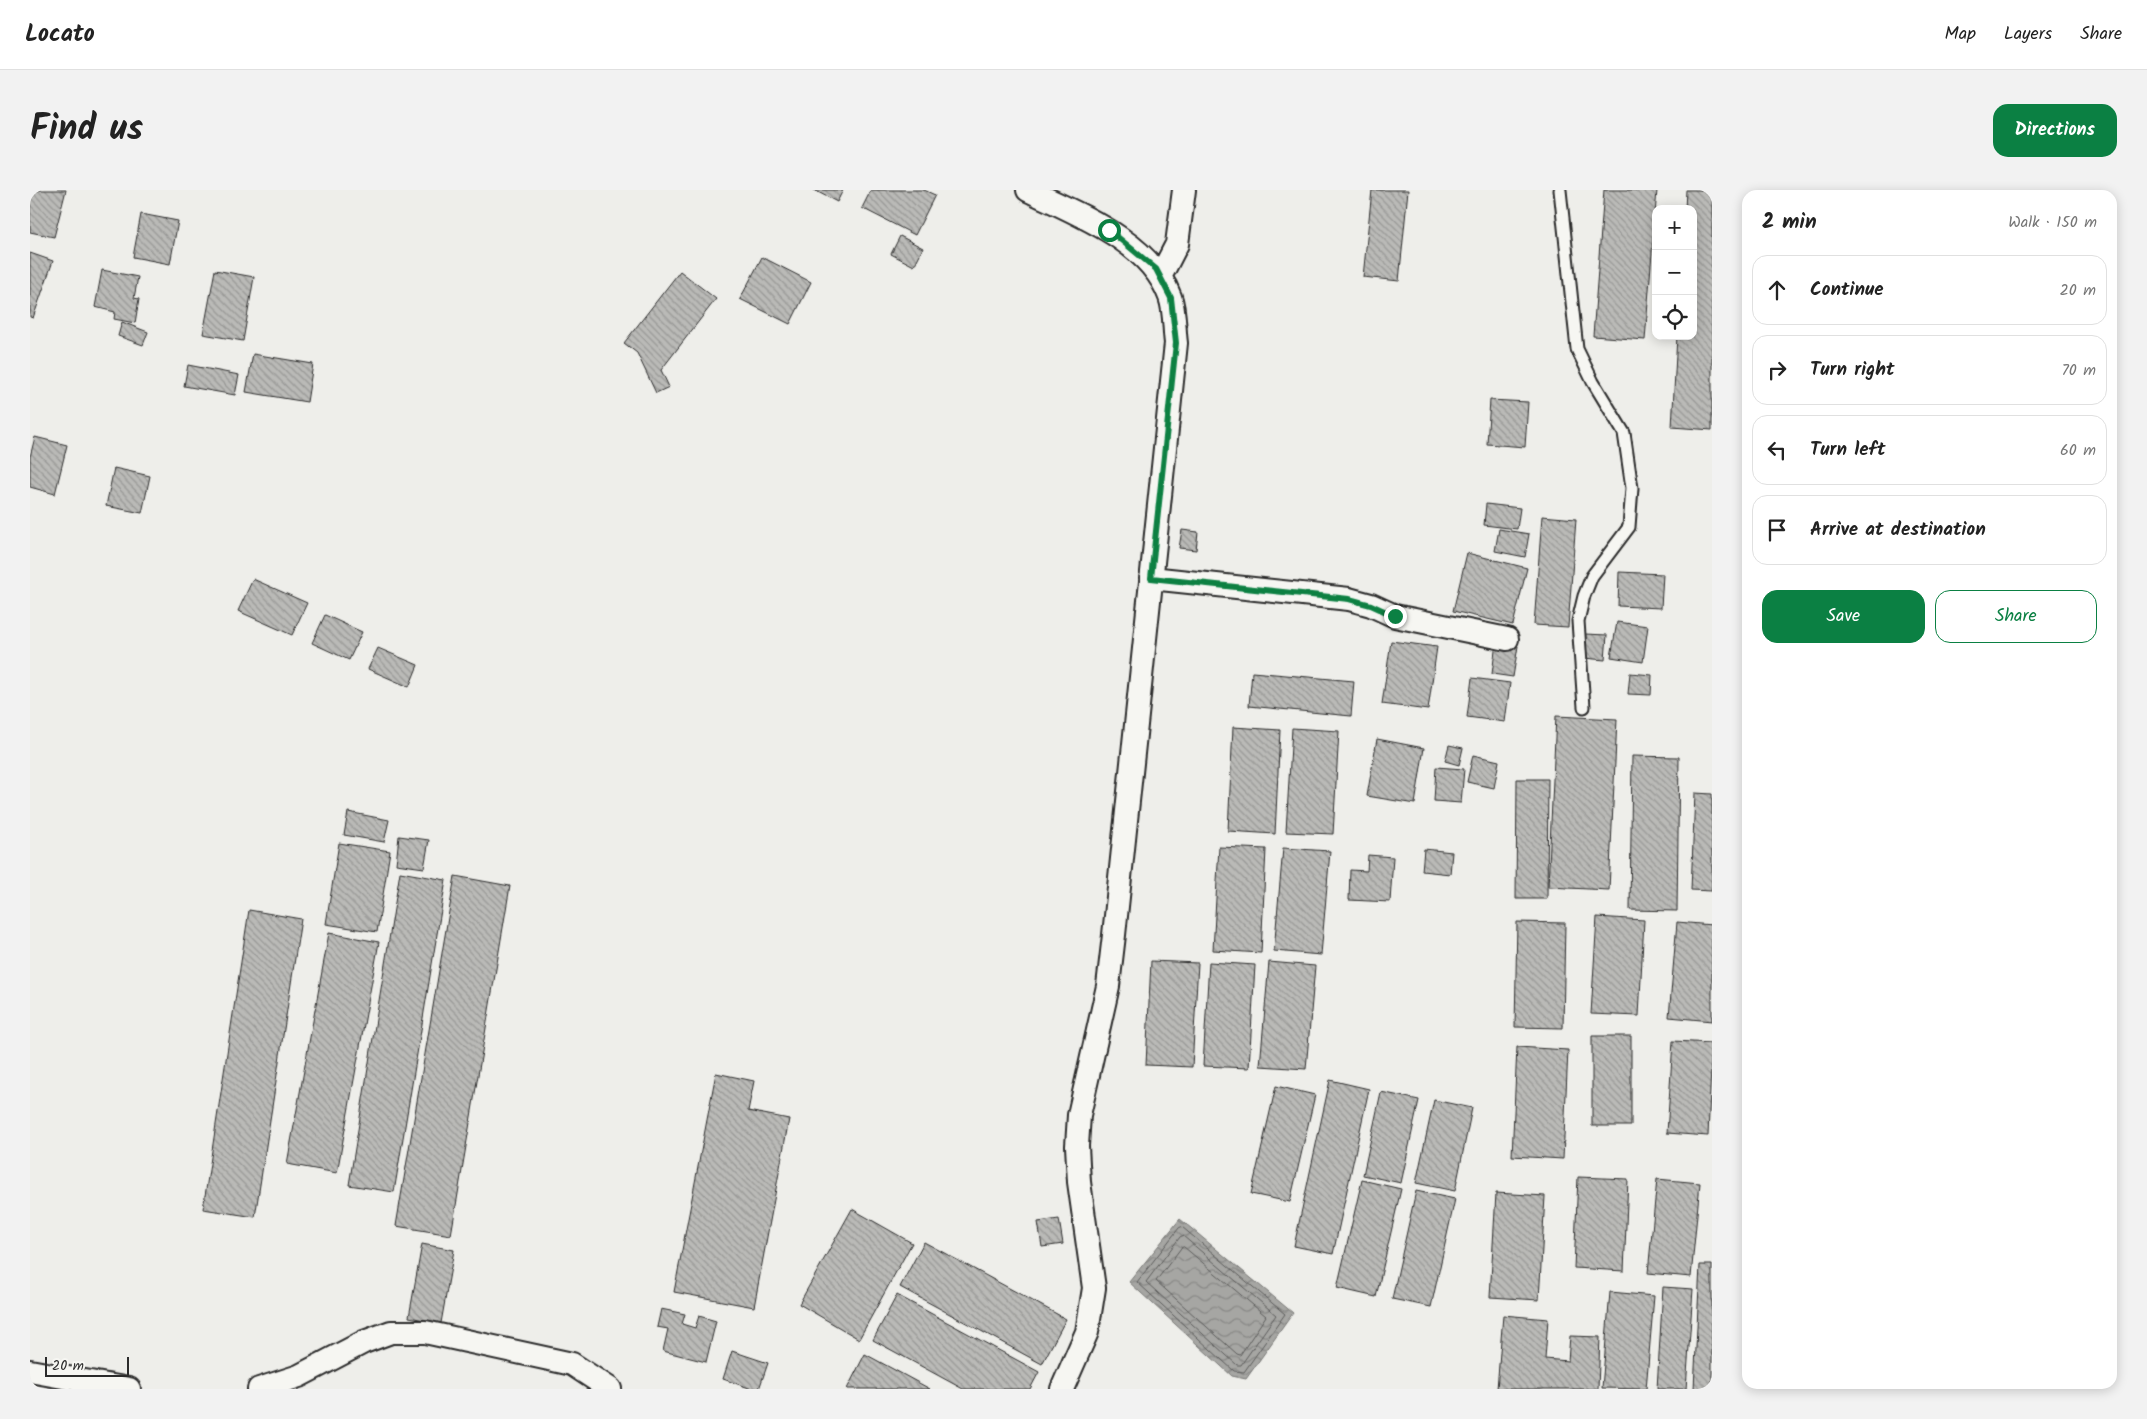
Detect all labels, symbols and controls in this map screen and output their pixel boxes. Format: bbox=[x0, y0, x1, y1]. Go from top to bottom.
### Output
text: Locato bbox=[25, 15, 95, 54]
text: Map bbox=[1945, 20, 1976, 49]
text: Layers bbox=[2004, 20, 2052, 49]
text: Share bbox=[2080, 20, 2122, 49]
text: Find us bbox=[30, 102, 143, 158]
button: Directions bbox=[1993, 104, 2117, 157]
map controls bbox=[1652, 205, 1697, 340]
button: + bbox=[1652, 205, 1697, 250]
text: 2 min bbox=[1762, 206, 1817, 239]
text: Walk · 150 m bbox=[2008, 210, 2097, 235]
route start bbox=[1098, 219, 1121, 242]
button: − bbox=[1652, 250, 1697, 295]
text: Continue bbox=[1810, 275, 1883, 305]
icon: ahead bbox=[1763, 276, 1791, 304]
text: 20 m bbox=[2060, 278, 2096, 303]
button: locate bbox=[1652, 295, 1697, 340]
text: Turn right bbox=[1810, 355, 1895, 385]
icon: right bbox=[1763, 356, 1791, 384]
text: 70 m bbox=[2061, 358, 2096, 383]
text: Turn left bbox=[1810, 435, 1885, 465]
icon: left bbox=[1763, 436, 1791, 464]
text: 60 m bbox=[2060, 438, 2096, 463]
text: Arrive at destination bbox=[1810, 515, 1986, 545]
icon: arrive bbox=[1763, 516, 1791, 544]
button: Save bbox=[1762, 590, 1925, 643]
button: Share bbox=[1935, 590, 2097, 643]
route end bbox=[1384, 605, 1407, 628]
scale bar bbox=[45, 1354, 129, 1377]
text: 20 m bbox=[52, 1355, 84, 1377]

